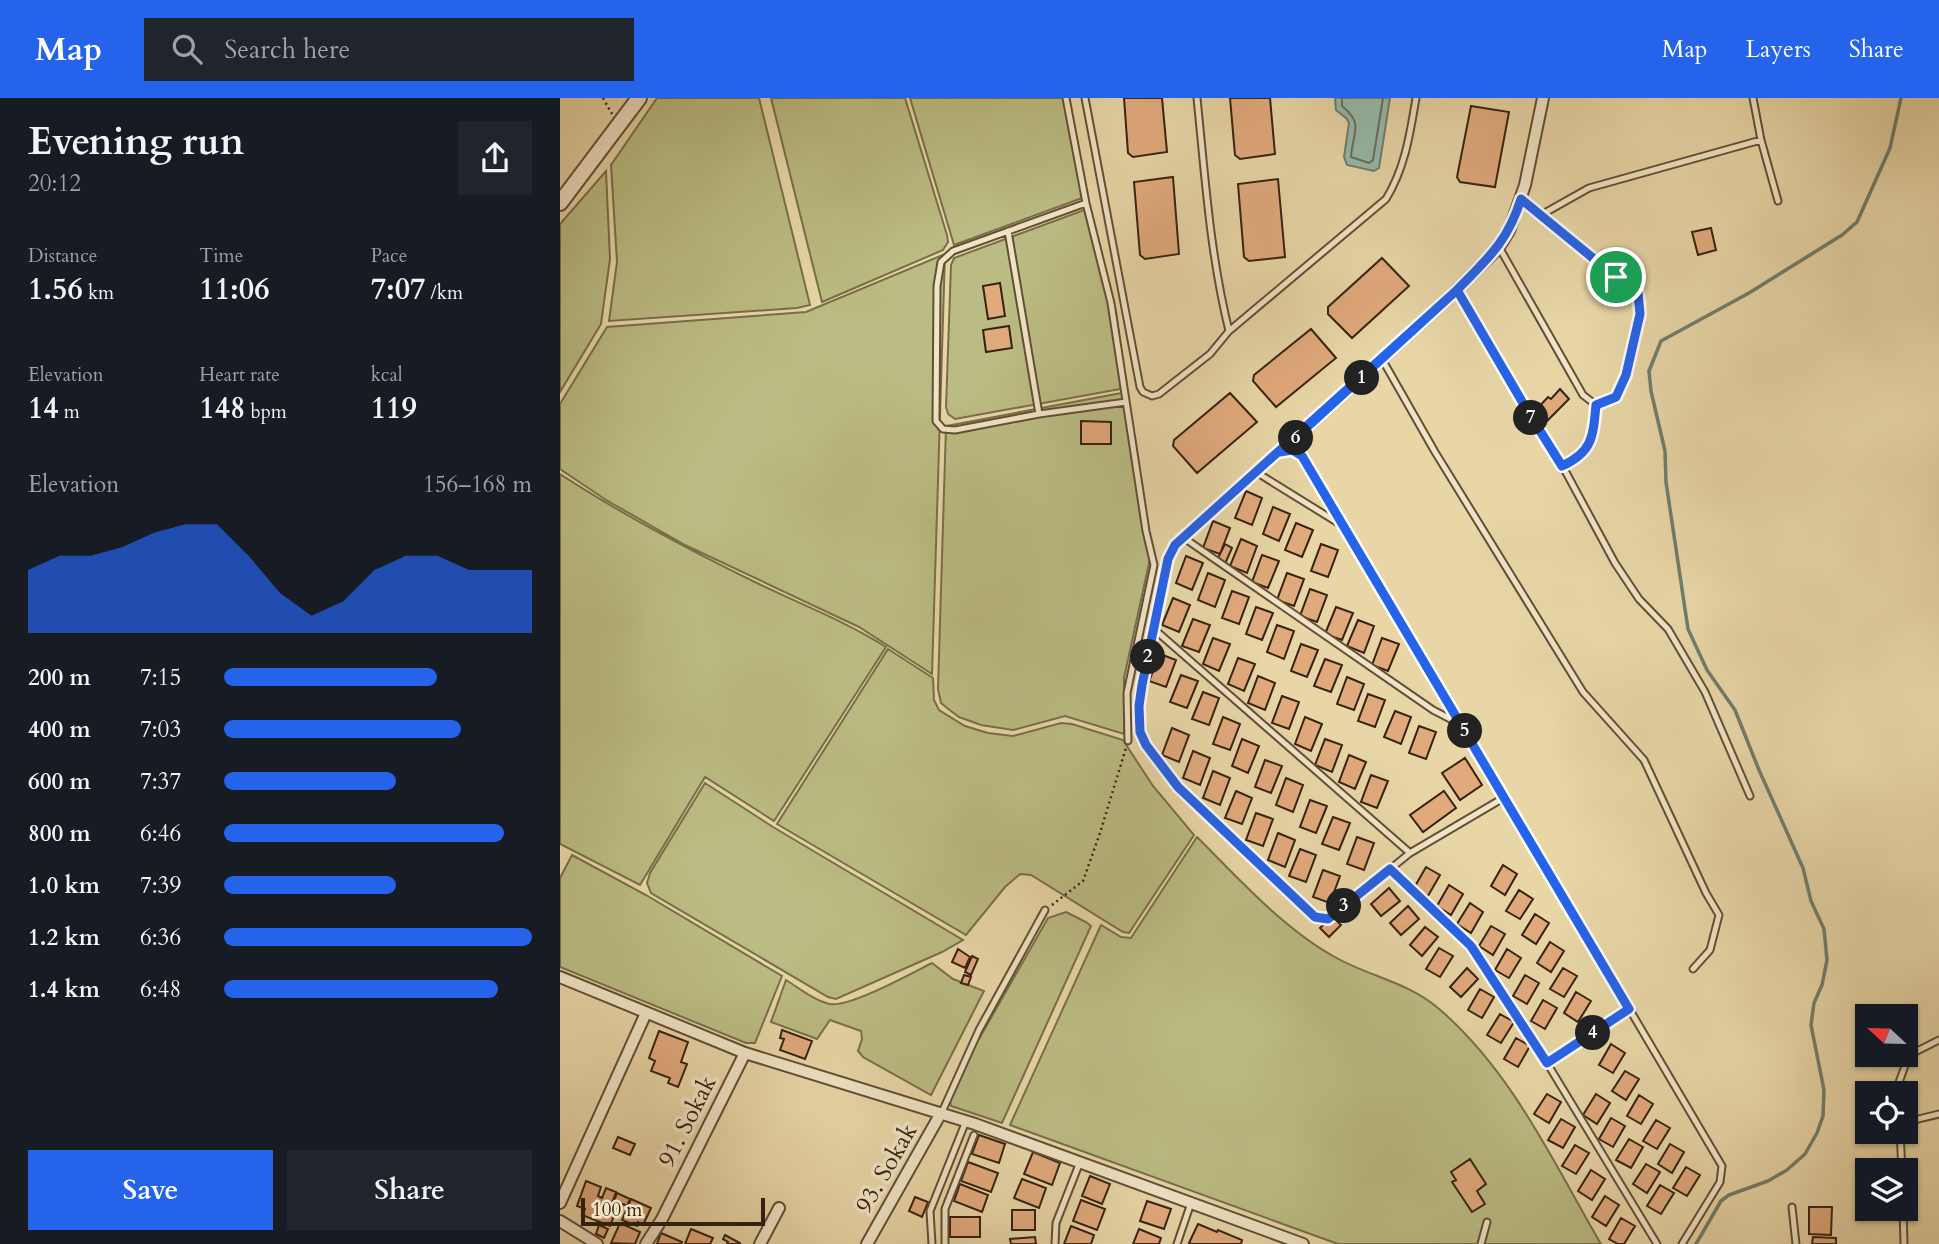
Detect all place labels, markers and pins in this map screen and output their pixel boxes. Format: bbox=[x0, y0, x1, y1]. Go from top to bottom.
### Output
pin bbox=[1586, 247, 1646, 307]
pin: 1 bbox=[1344, 360, 1380, 396]
pin: 7 bbox=[1514, 400, 1548, 436]
pin: 6 bbox=[1278, 420, 1314, 456]
pin: 2 bbox=[1130, 640, 1166, 674]
pin: 5 bbox=[1448, 714, 1482, 748]
pin: 3 bbox=[1326, 888, 1362, 924]
pin: 4 bbox=[1576, 1016, 1610, 1051]

